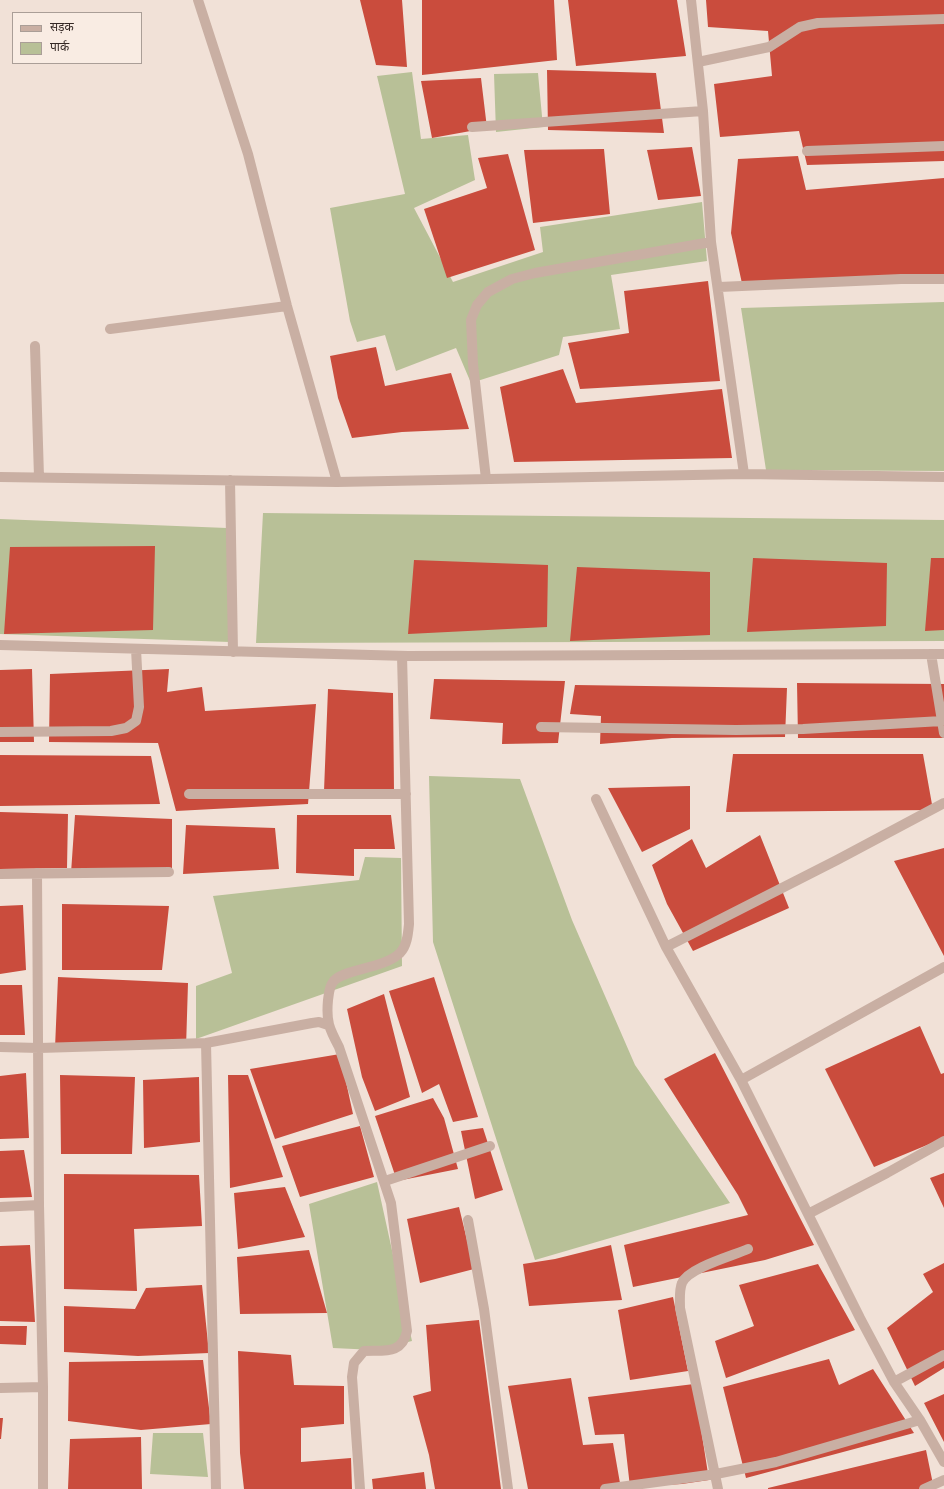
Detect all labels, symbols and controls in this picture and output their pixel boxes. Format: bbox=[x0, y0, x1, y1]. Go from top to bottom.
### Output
legend bbox=[12, 12, 142, 64]
text: सड़क bbox=[50, 20, 74, 33]
text: पार्क bbox=[50, 40, 69, 53]

